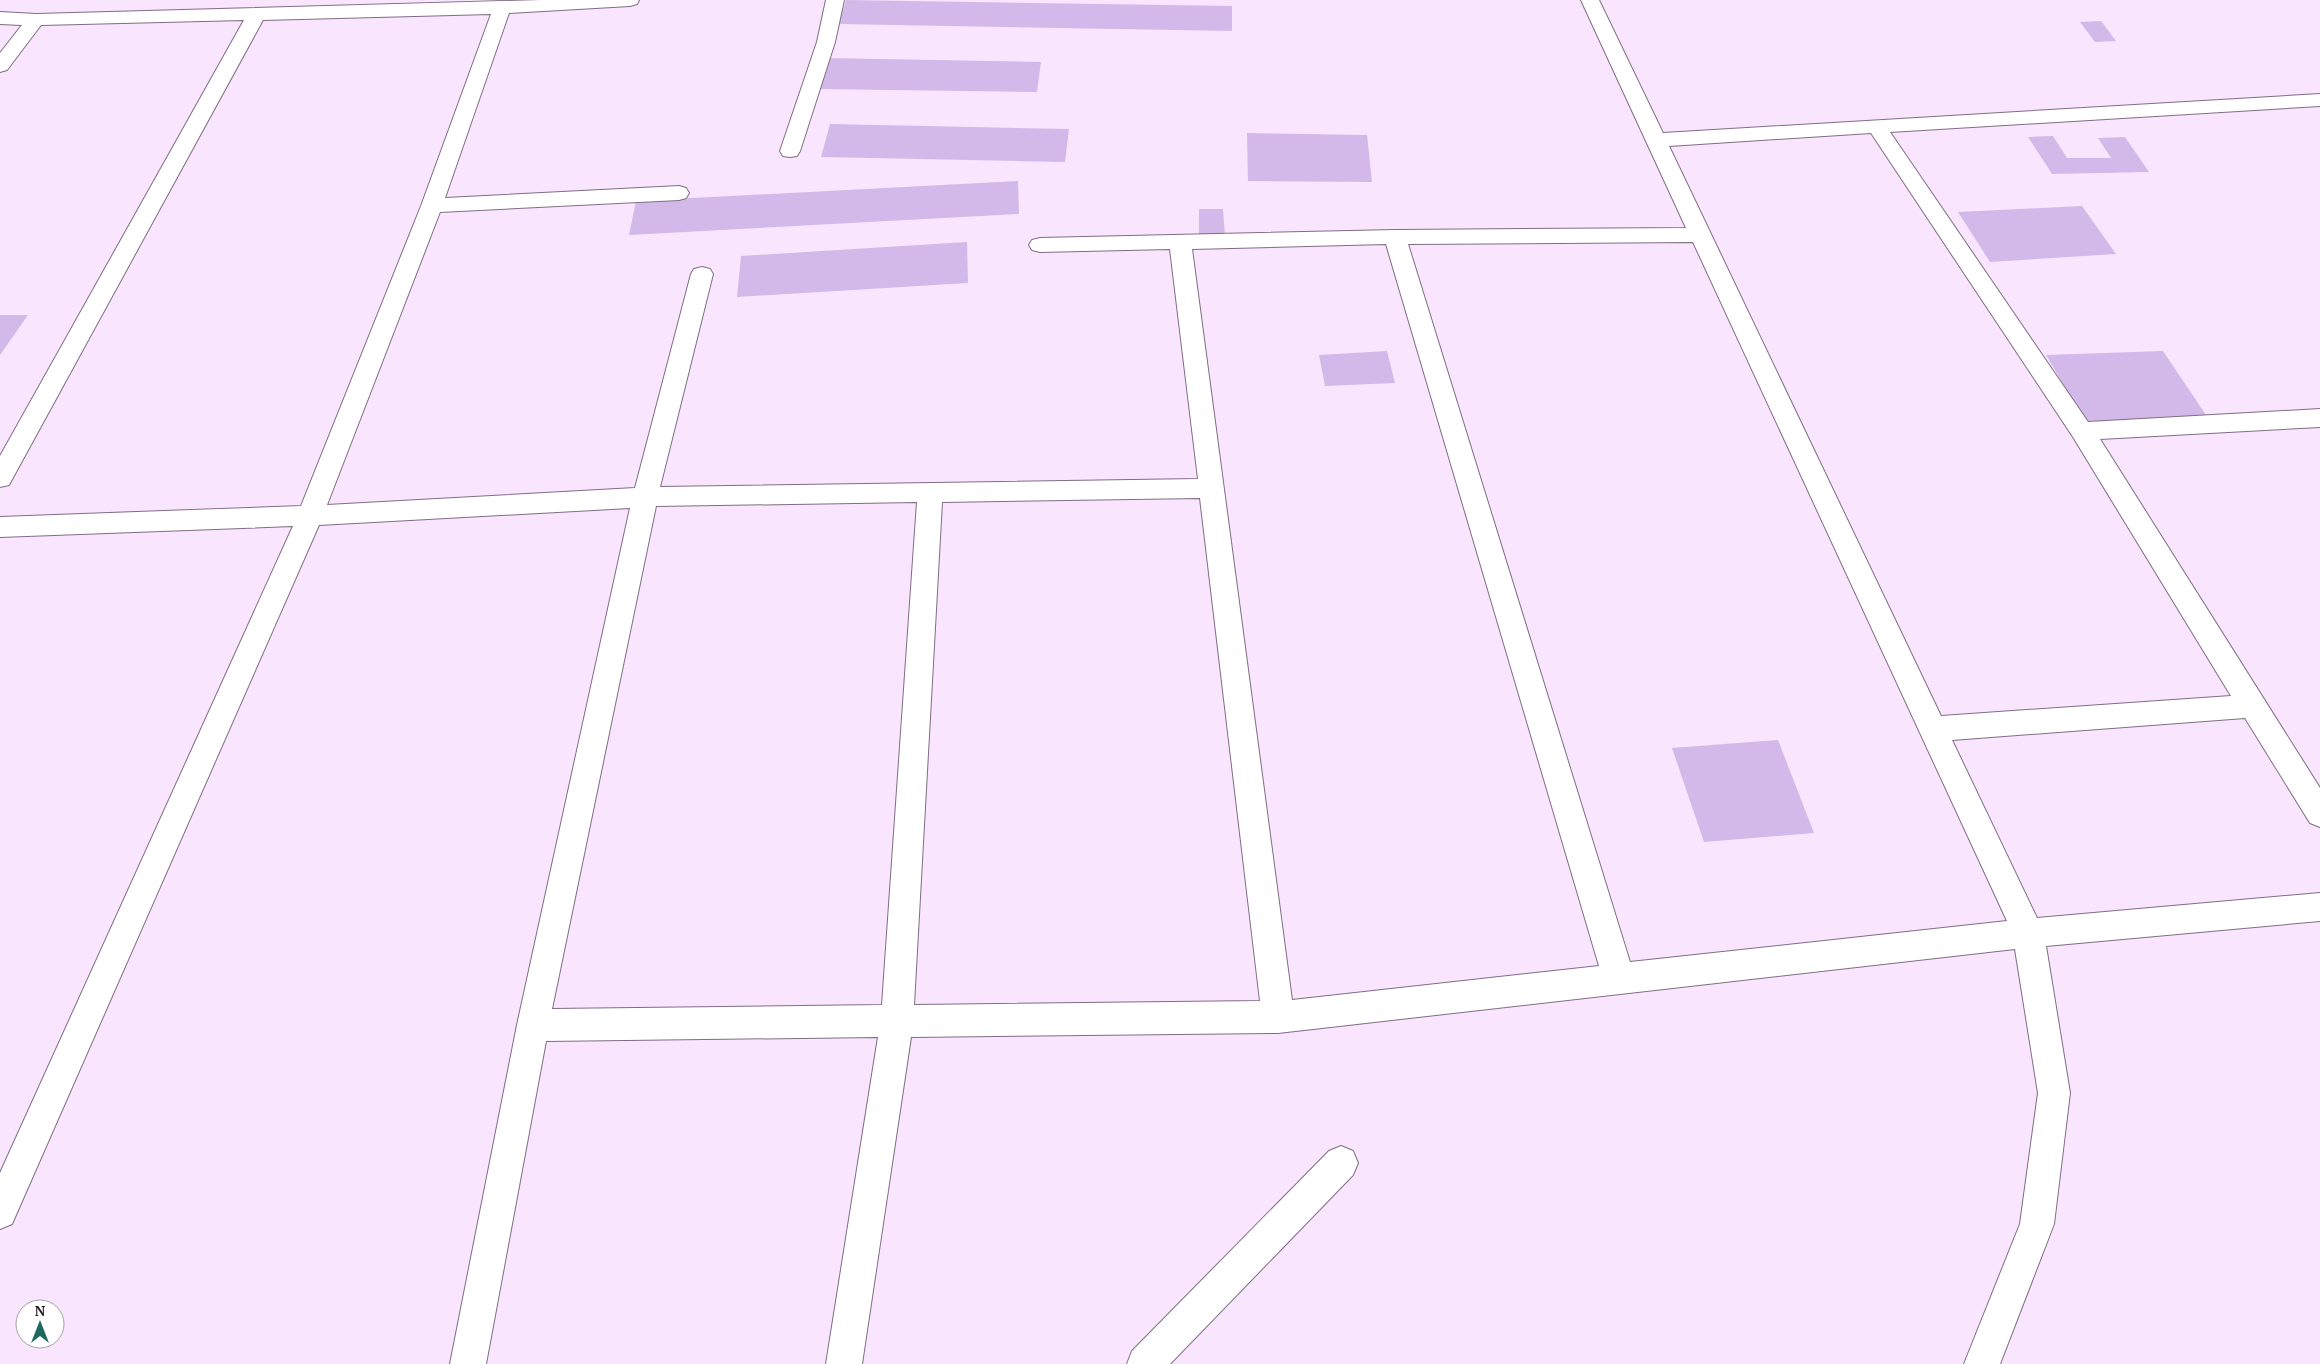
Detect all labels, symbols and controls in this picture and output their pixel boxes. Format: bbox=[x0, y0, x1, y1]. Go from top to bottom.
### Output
north arrow bbox=[15, 1299, 65, 1349]
text: N bbox=[35, 1301, 46, 1320]

